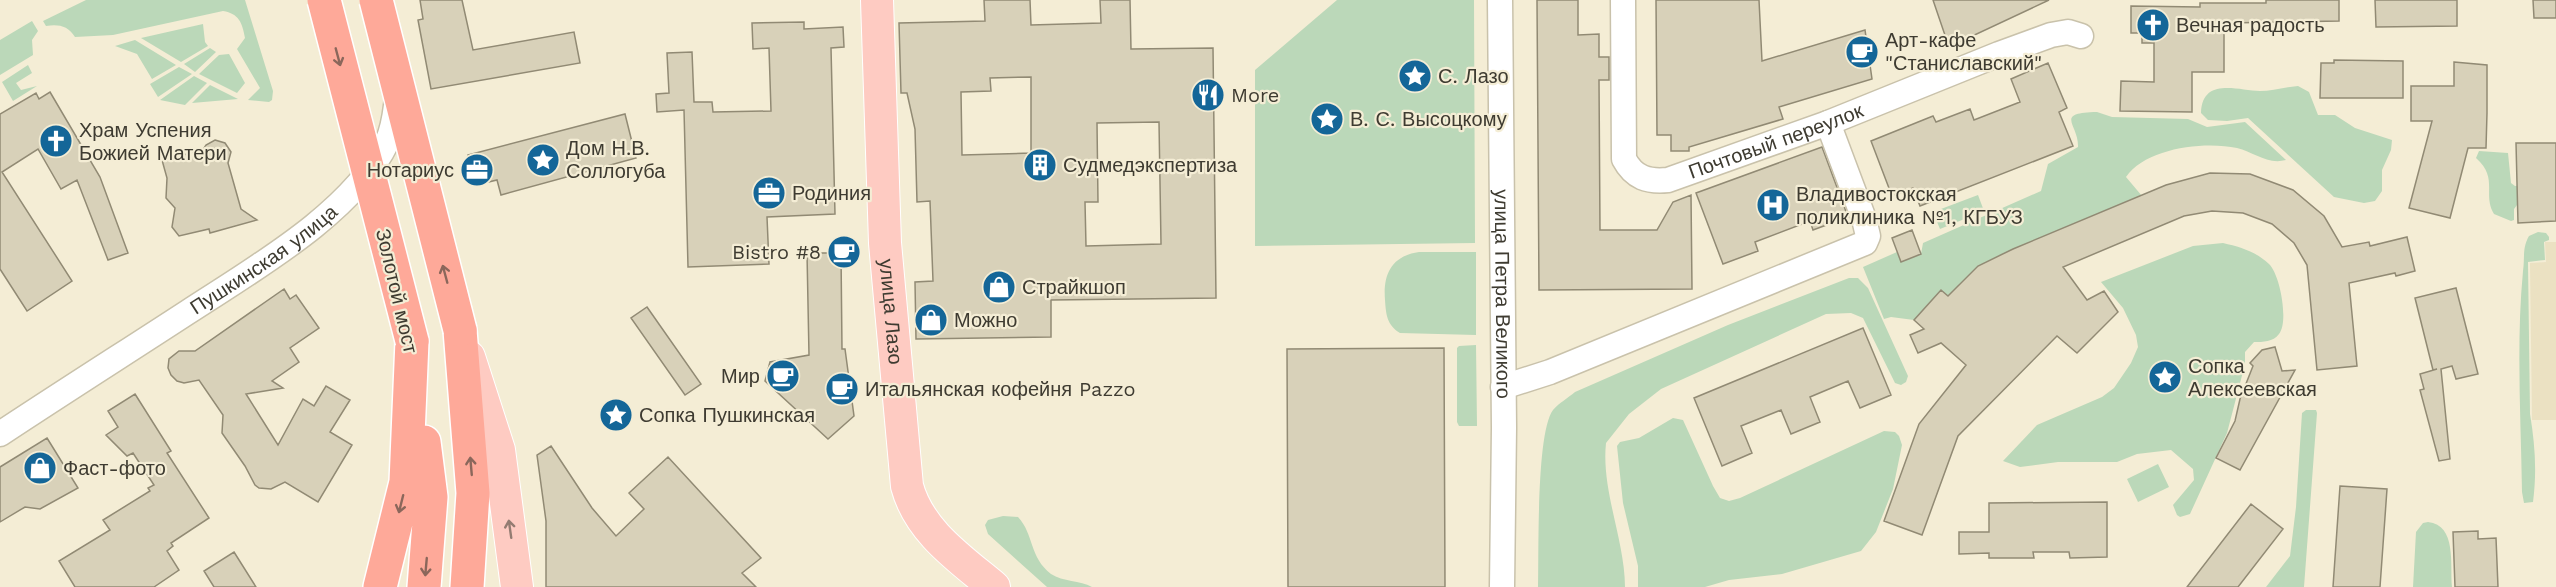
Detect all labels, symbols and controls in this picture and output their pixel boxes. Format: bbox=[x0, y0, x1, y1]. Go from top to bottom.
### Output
church icon: Вечная радость bbox=[2135, 7, 2171, 43]
place label: Вечная радость bbox=[2176, 13, 2325, 37]
place label: Арт-кафе "Станиславский" bbox=[1885, 28, 2042, 75]
cafe icon: Арт-кафе "Станиславский" bbox=[1844, 34, 1880, 70]
one-way arrow bbox=[333, 47, 345, 66]
place icon: С. Лазо bbox=[1397, 58, 1433, 94]
place label: С. Лазо bbox=[1438, 64, 1509, 88]
restaurant icon: More bbox=[1190, 77, 1226, 113]
place label: More bbox=[1231, 83, 1279, 107]
street label: Почтовый переулок bbox=[1685, 98, 1867, 184]
place icon: В. С. Высоцкому bbox=[1309, 101, 1345, 137]
place label: В. С. Высоцкому bbox=[1350, 107, 1507, 131]
place label: Храм Успения Божией Матери bbox=[79, 118, 227, 165]
church icon: Храм Успения Божией Матери bbox=[38, 123, 74, 159]
place label: Дом Н.В. Соллогуба bbox=[566, 136, 666, 183]
place icon: Дом Н.В. Соллогуба bbox=[525, 142, 561, 178]
building icon: Судмедэкспертиза bbox=[1022, 147, 1058, 183]
office icon: Нотариус bbox=[459, 152, 495, 188]
place label: Судмедэкспертиза bbox=[1063, 153, 1238, 177]
place label: Нотариус bbox=[367, 158, 454, 182]
office icon: Родиния bbox=[751, 175, 787, 211]
place label: Родиния bbox=[792, 181, 871, 205]
place label: Владивостокская поликлиника №1, КГБУЗ bbox=[1796, 182, 2023, 229]
hospital icon: Владивостокская поликлиника №1, КГБУЗ bbox=[1755, 187, 1791, 223]
street label: улица Петра Великого bbox=[1490, 189, 1516, 399]
street label: Пушкинская улица bbox=[185, 199, 343, 320]
street label: Золотой мост bbox=[371, 226, 423, 356]
cafe icon: Bistro #8 bbox=[826, 234, 862, 270]
place label: Bistro #8 bbox=[732, 240, 821, 264]
street label: улица Лазо bbox=[874, 258, 908, 365]
one-way arrow bbox=[438, 265, 450, 284]
shop icon: Страйкшоп bbox=[981, 269, 1017, 305]
place label: Страйкшоп bbox=[1022, 275, 1126, 299]
shop icon: Можно bbox=[913, 302, 949, 338]
place label: Можно bbox=[954, 308, 1017, 332]
place label: Сопка Алексеевская bbox=[2188, 354, 2317, 401]
cafe icon: Мир bbox=[765, 358, 801, 394]
place icon: Сопка Алексеевская bbox=[2147, 359, 2183, 395]
place label: Мир bbox=[721, 364, 760, 388]
cafe icon: Итальянская кофейня Pazzo bbox=[824, 371, 860, 407]
place label: Итальянская кофейня Pazzo bbox=[865, 377, 1136, 401]
place icon: Сопка Пушкинская bbox=[598, 397, 634, 433]
place label: Сопка Пушкинская bbox=[639, 403, 815, 427]
shop icon: Фаст-фото bbox=[22, 450, 58, 486]
place label: Фаст-фото bbox=[63, 456, 166, 480]
one-way arrow bbox=[465, 456, 476, 476]
one-way arrow bbox=[394, 494, 406, 513]
one-way arrow bbox=[504, 520, 515, 539]
one-way arrow bbox=[420, 556, 431, 576]

